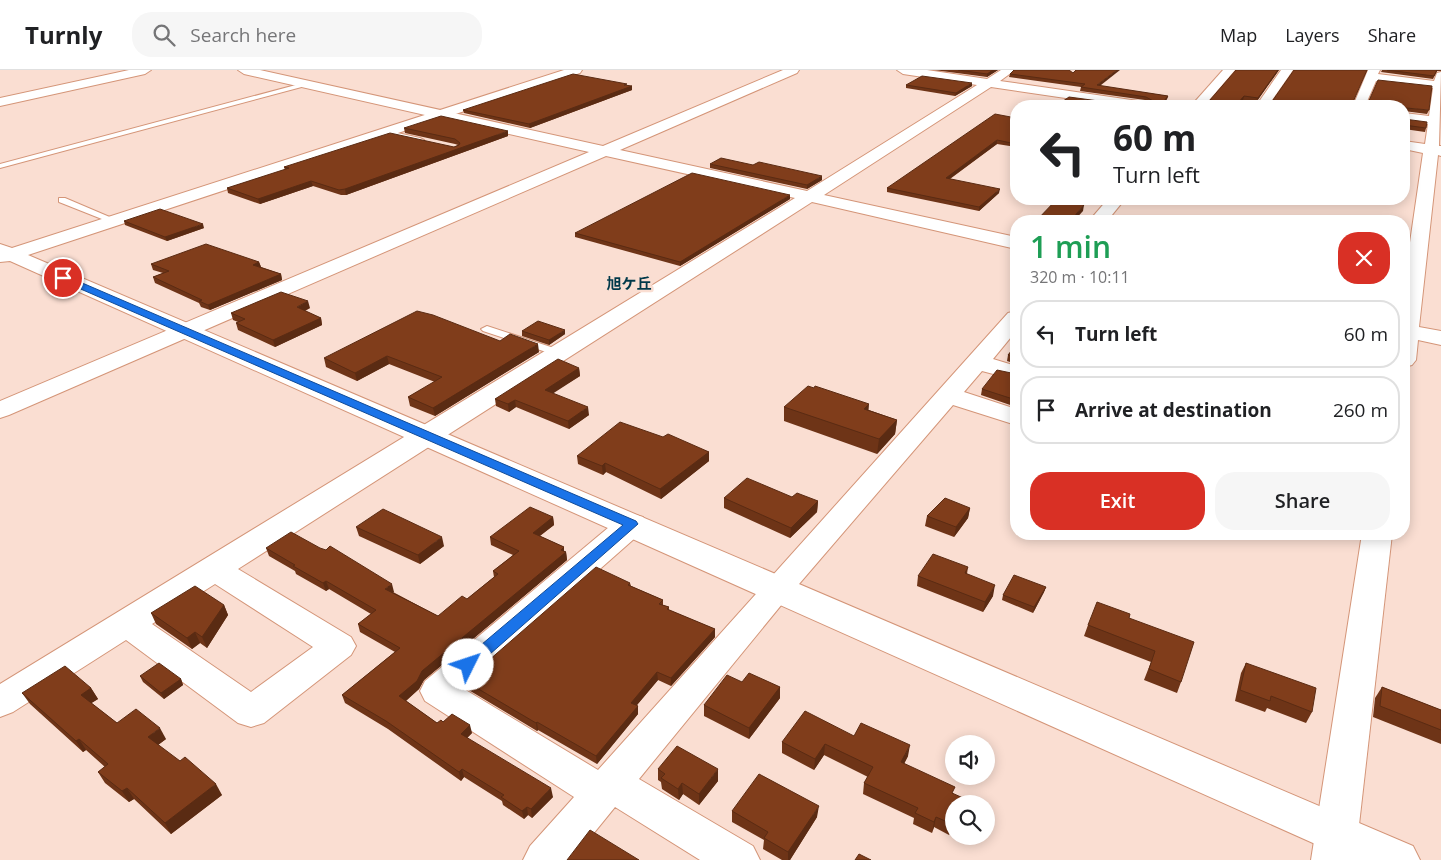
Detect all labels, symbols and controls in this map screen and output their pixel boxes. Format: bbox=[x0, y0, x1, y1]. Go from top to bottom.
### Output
search box bbox=[132, 12, 482, 57]
text: Turnly bbox=[25, 18, 102, 51]
icon: search bbox=[150, 21, 178, 49]
text: Search here bbox=[190, 22, 296, 48]
text: Map bbox=[1220, 23, 1257, 47]
text: Layers bbox=[1285, 23, 1340, 47]
text: Share bbox=[1368, 23, 1416, 47]
text: 60 m bbox=[1113, 114, 1196, 161]
icon: left bbox=[1030, 120, 1095, 185]
text: Turn left bbox=[1113, 159, 1200, 189]
text: 1 min bbox=[1030, 226, 1111, 267]
button: close bbox=[1338, 232, 1390, 284]
pin bbox=[42, 257, 84, 299]
icon: arrive bbox=[49, 264, 77, 292]
text: 320 m · 10:11 bbox=[1030, 266, 1130, 288]
district label: 旭ケ丘 bbox=[606, 273, 652, 293]
icon: left bbox=[1032, 320, 1060, 348]
text: Turn left bbox=[1075, 321, 1157, 347]
text: 60 m bbox=[1344, 321, 1388, 347]
icon: arrive bbox=[1032, 396, 1060, 424]
text: Arrive at destination bbox=[1075, 397, 1272, 423]
text: 260 m bbox=[1333, 397, 1388, 423]
button: Exit bbox=[1030, 472, 1205, 530]
button: Share bbox=[1215, 472, 1390, 530]
position arrow bbox=[441, 638, 493, 690]
map controls bbox=[945, 735, 995, 845]
button: sound bbox=[945, 735, 995, 785]
button: search bbox=[945, 795, 995, 845]

